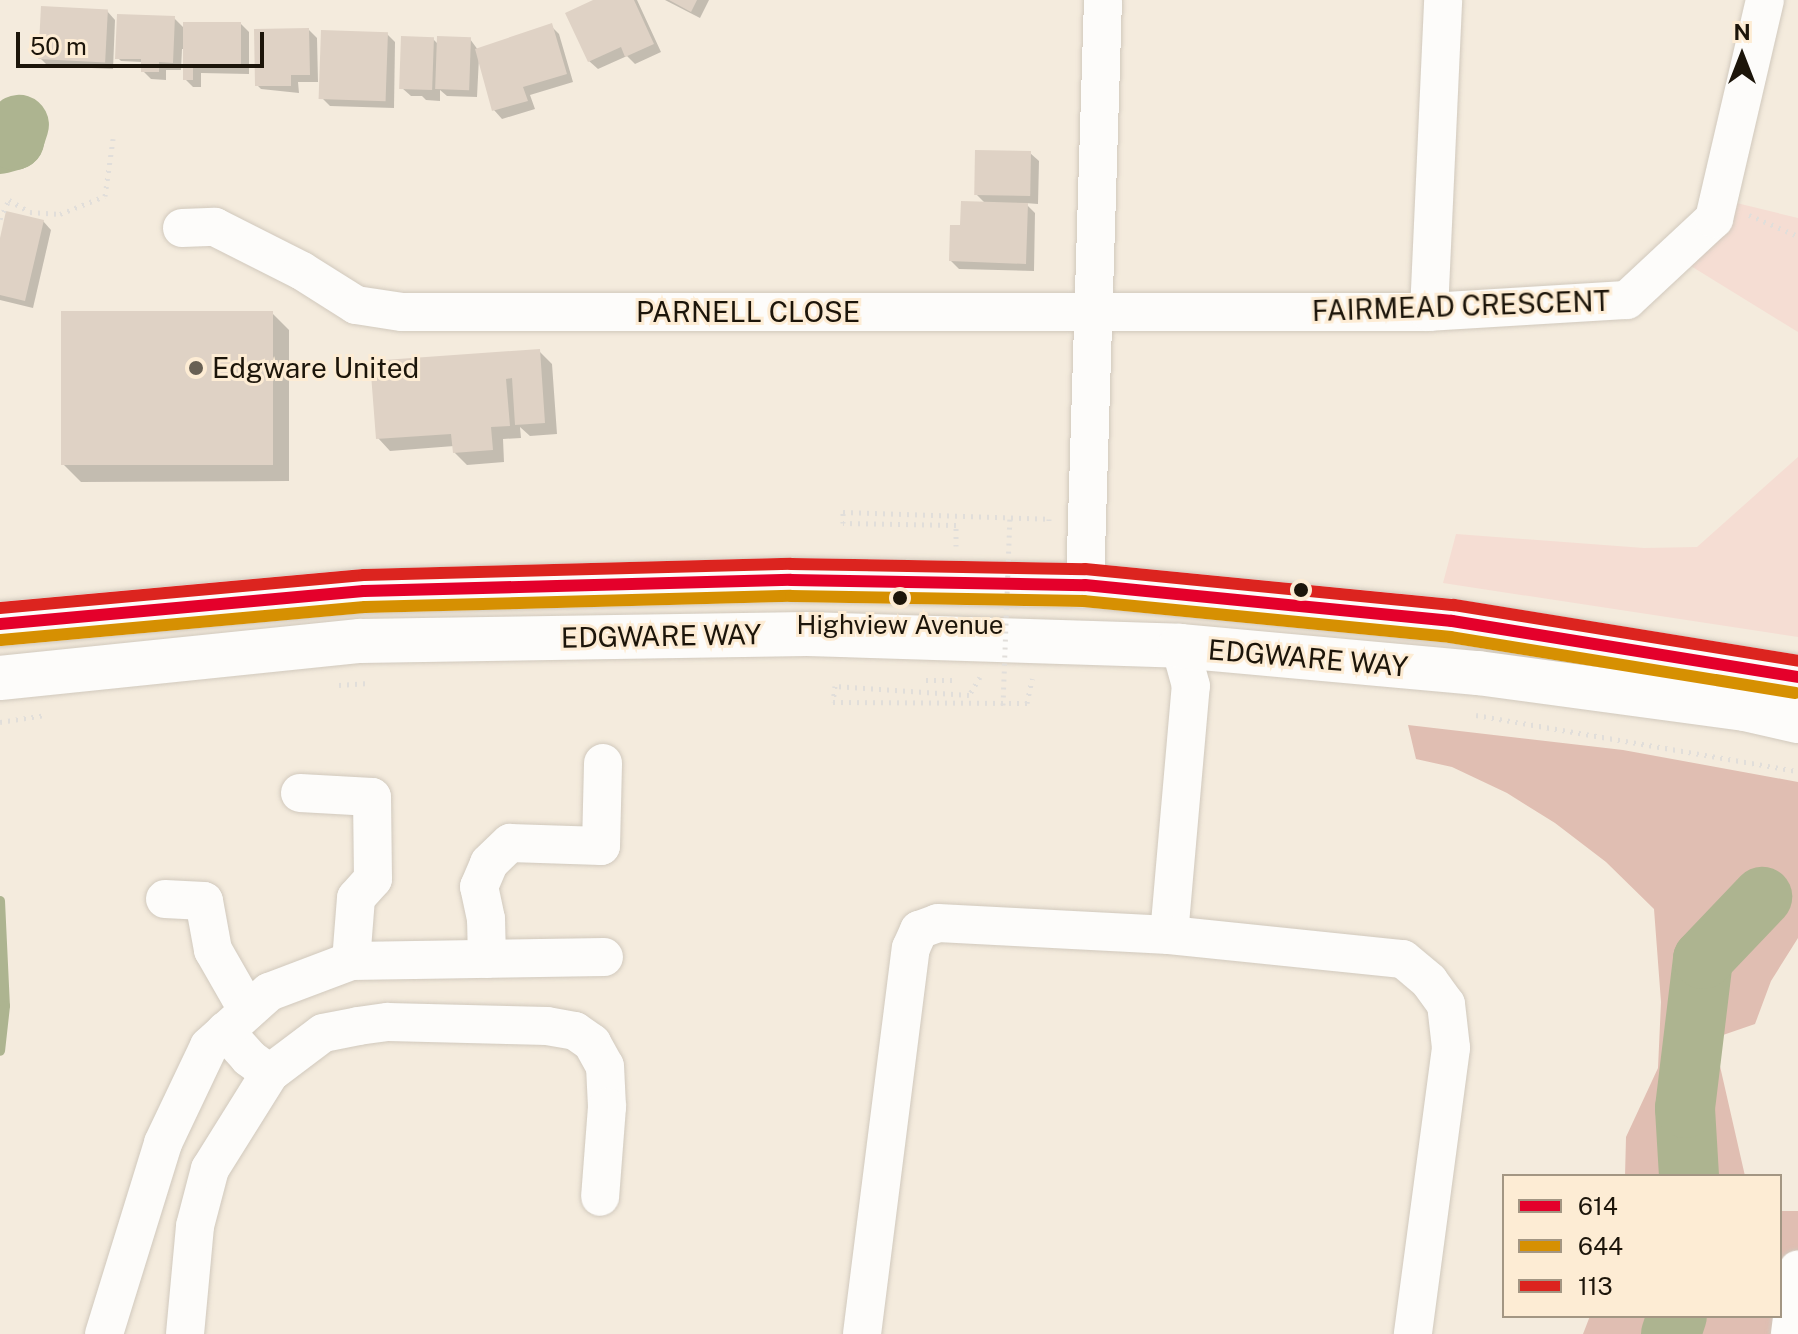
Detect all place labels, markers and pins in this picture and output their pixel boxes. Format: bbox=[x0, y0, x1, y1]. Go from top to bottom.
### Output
place label: Edgware United bbox=[212, 351, 419, 385]
marker: Edgware United bbox=[187, 359, 205, 377]
unlabelled marker bbox=[1293, 582, 1309, 598]
marker: Highview Avenue bbox=[892, 590, 908, 606]
place label: Highview Avenue bbox=[796, 609, 1004, 641]

